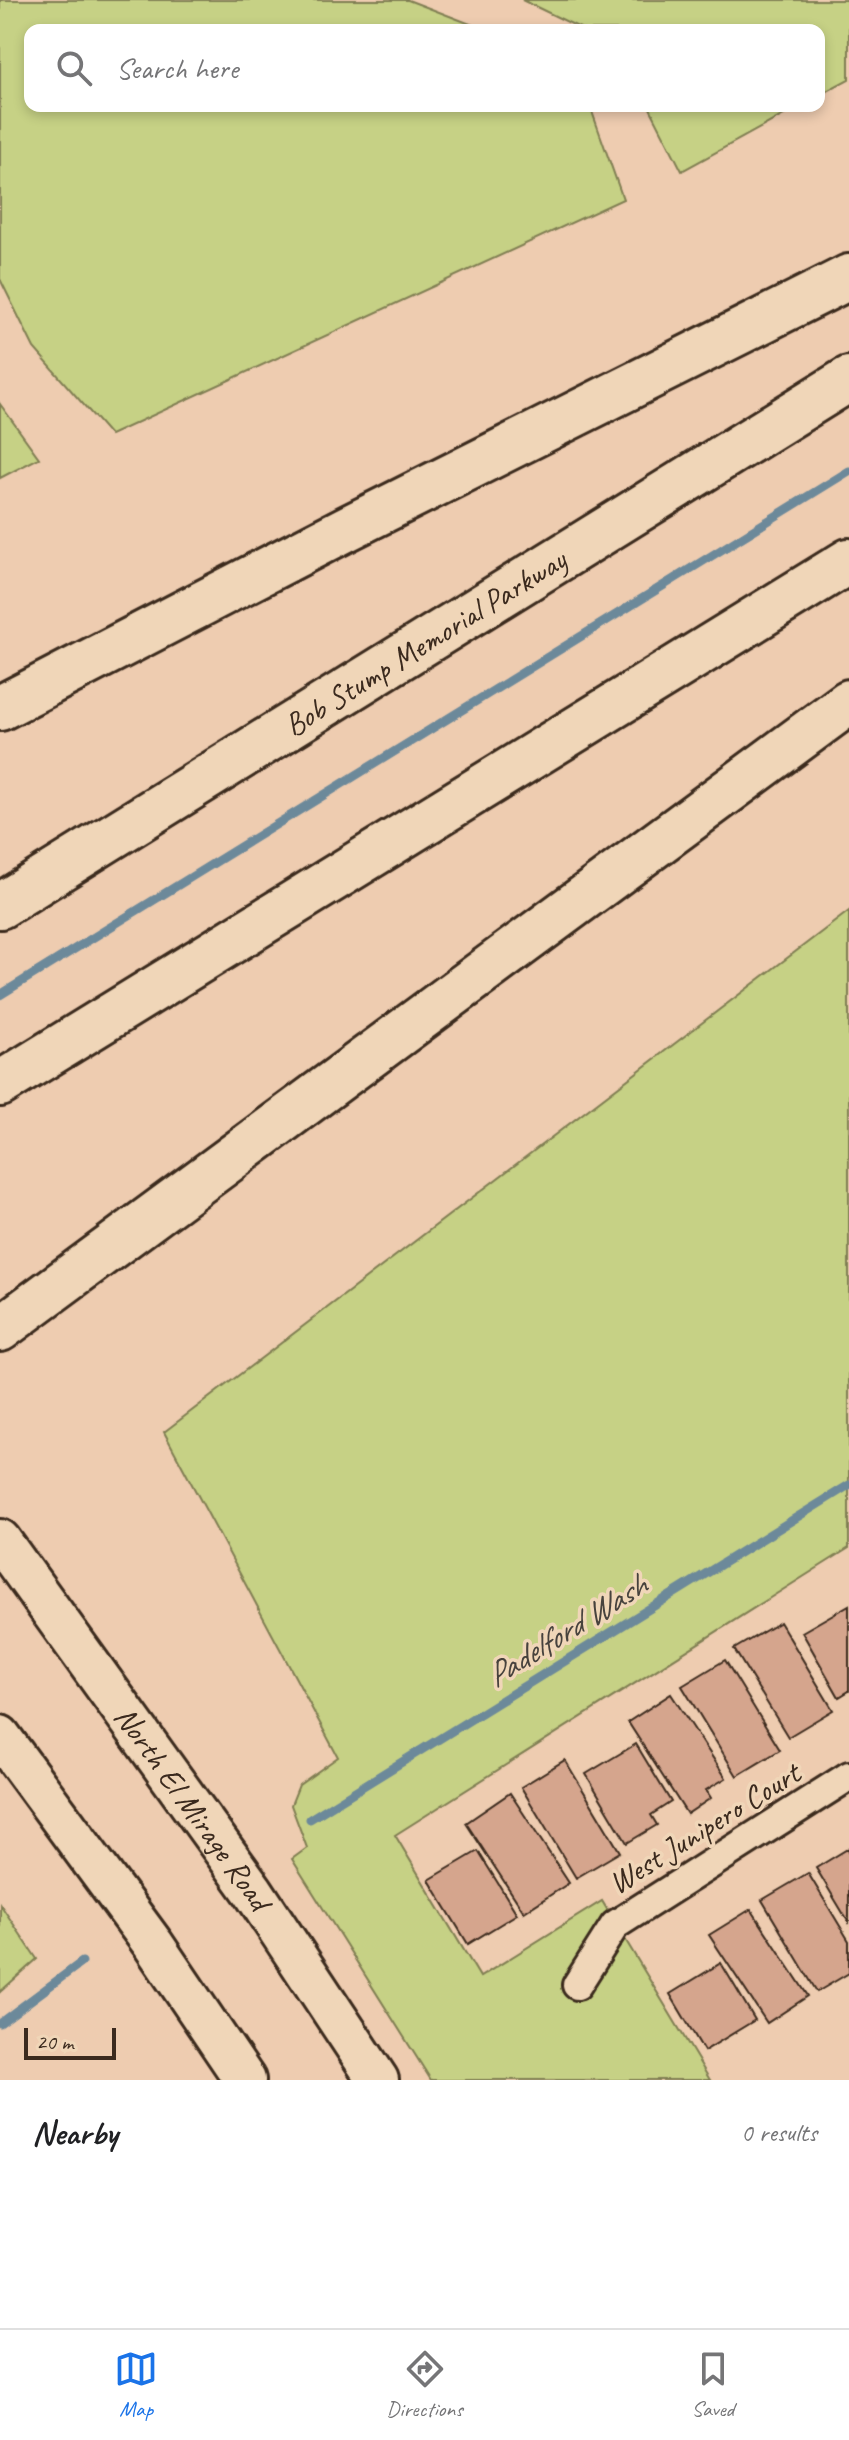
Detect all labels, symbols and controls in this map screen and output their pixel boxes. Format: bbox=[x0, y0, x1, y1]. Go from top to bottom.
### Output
search box bbox=[24, 24, 825, 112]
icon: search bbox=[52, 46, 96, 90]
text: Search here bbox=[116, 49, 238, 87]
street label: Bob Stump Memorial Parkway bbox=[276, 538, 575, 745]
water label: Padelford Wash bbox=[477, 1562, 656, 1696]
street label: North El Mirage Road bbox=[106, 1698, 283, 1921]
street label: West Junipero Court bbox=[601, 1751, 810, 1903]
scale bar bbox=[24, 2024, 116, 2060]
text: 20 m bbox=[36, 2028, 73, 2056]
text: Nearby bbox=[32, 2111, 118, 2154]
text: 0 results bbox=[741, 2116, 817, 2149]
tab: Map bbox=[114, 2347, 158, 2423]
tab: Directions bbox=[386, 2347, 463, 2423]
tab: Saved bbox=[691, 2347, 735, 2423]

